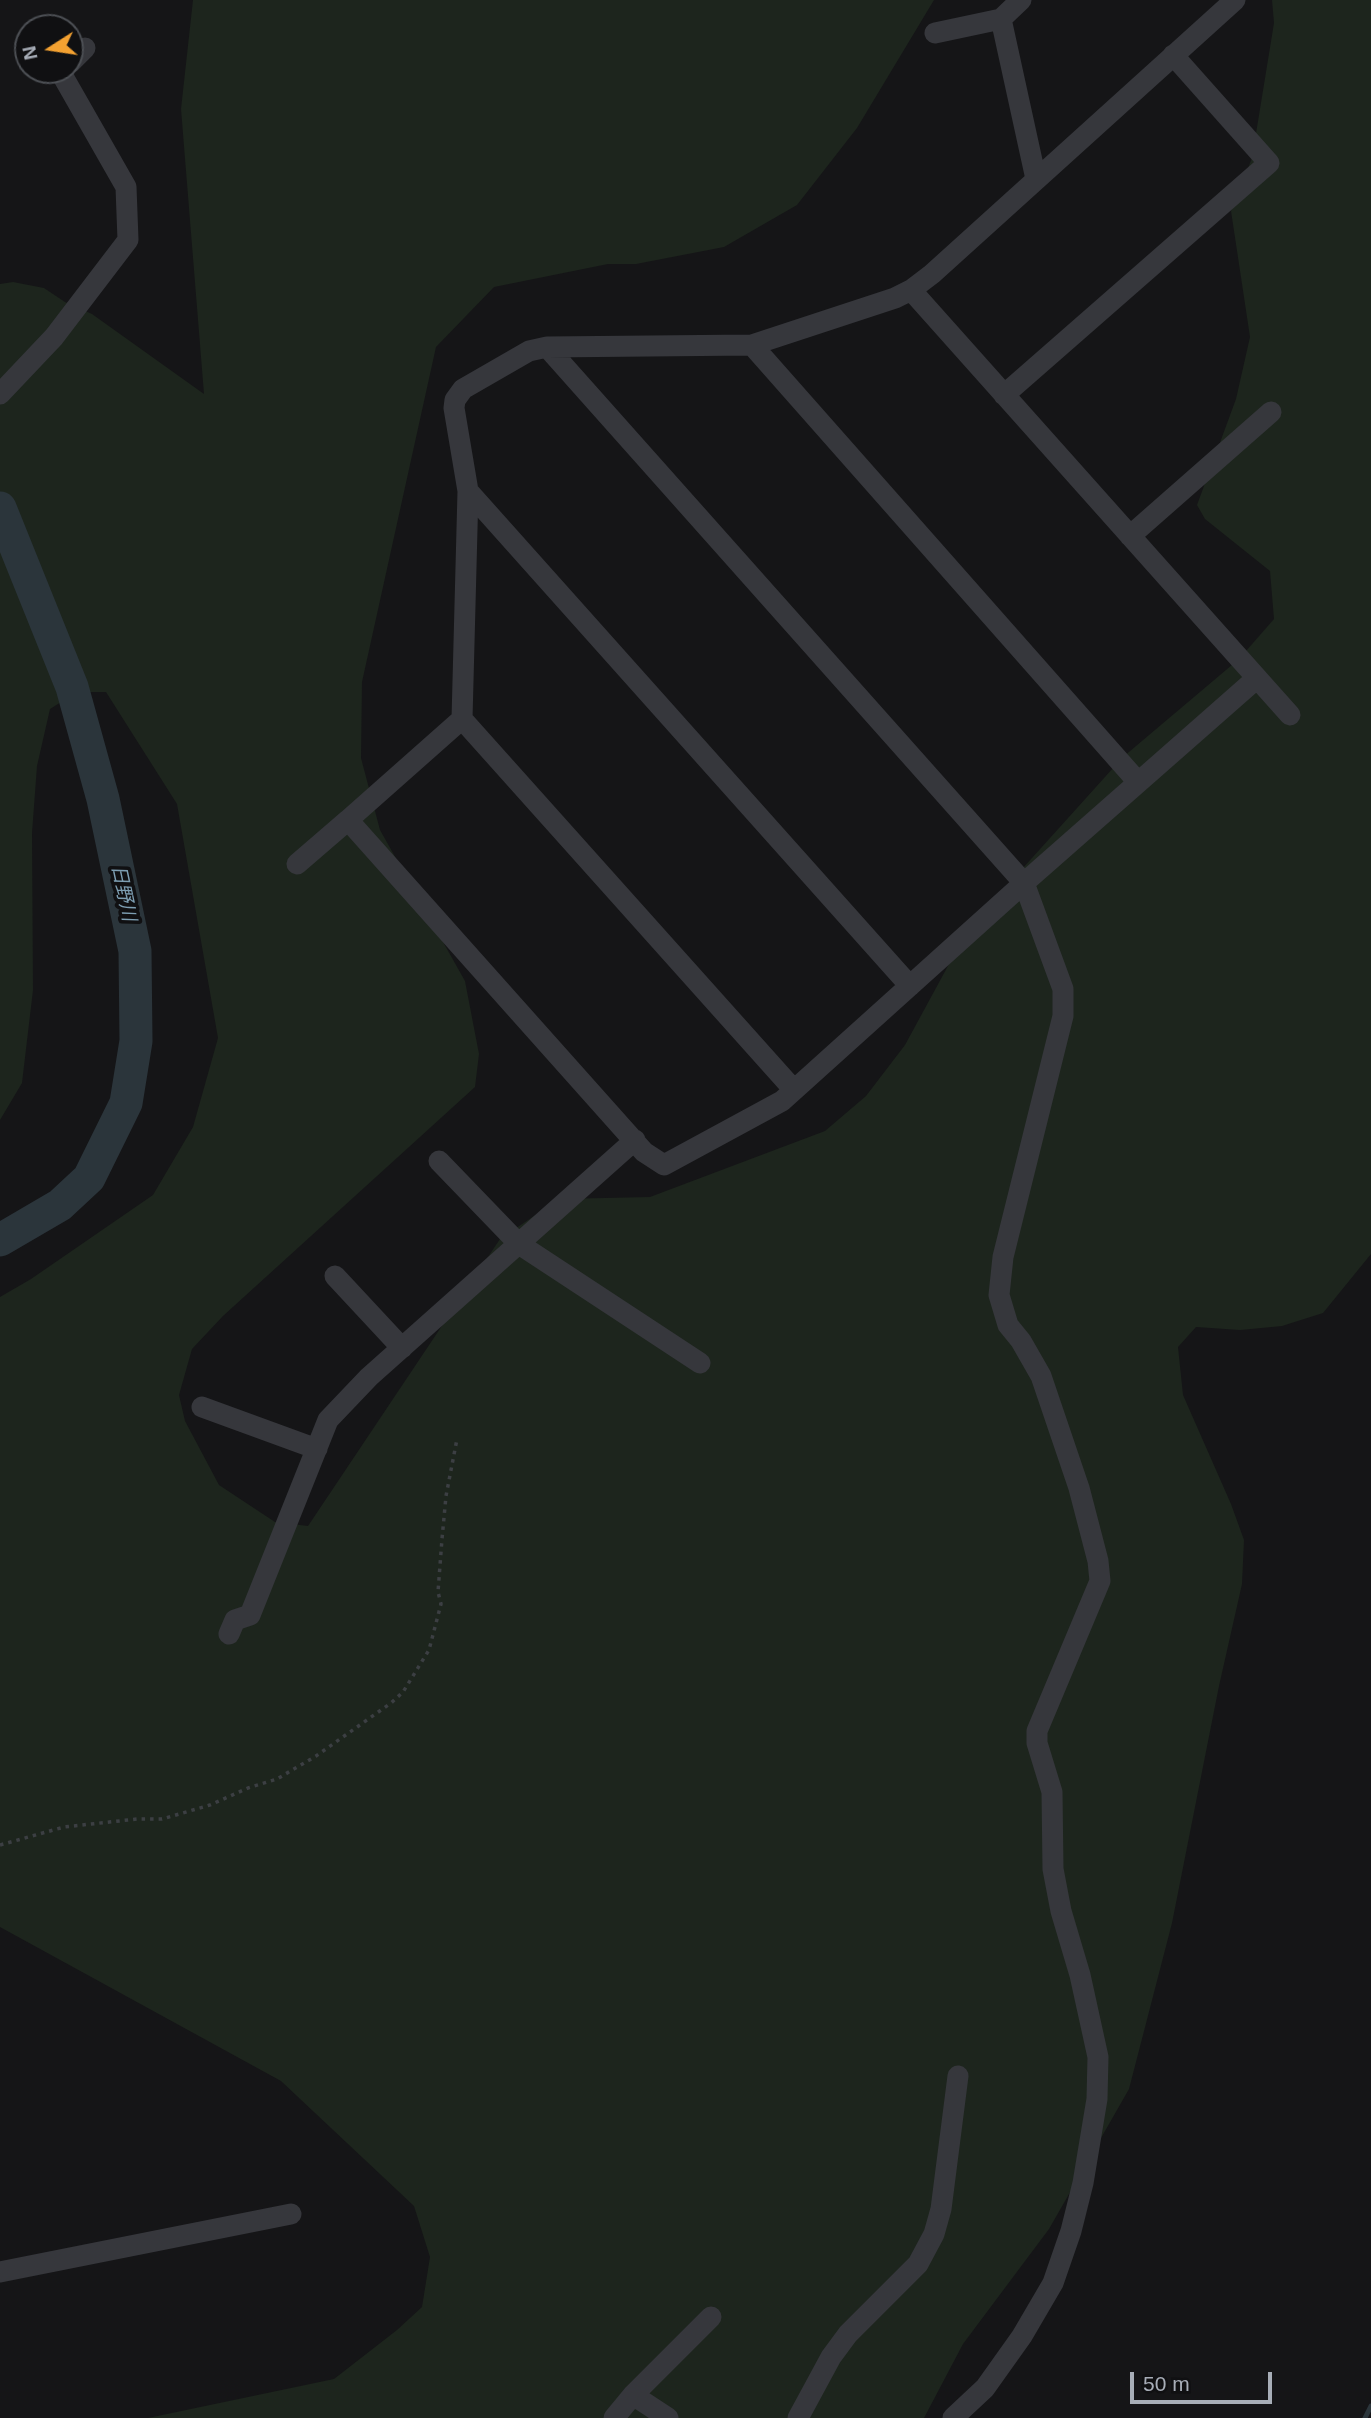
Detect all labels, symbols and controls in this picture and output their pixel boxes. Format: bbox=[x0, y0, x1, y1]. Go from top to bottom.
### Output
north arrow bbox=[14, 14, 84, 84]
text: N bbox=[18, 44, 42, 62]
water label: 日野川 bbox=[106, 863, 140, 923]
scale bar bbox=[1133, 2358, 1275, 2402]
text: 50 m bbox=[1143, 2372, 1190, 2395]

